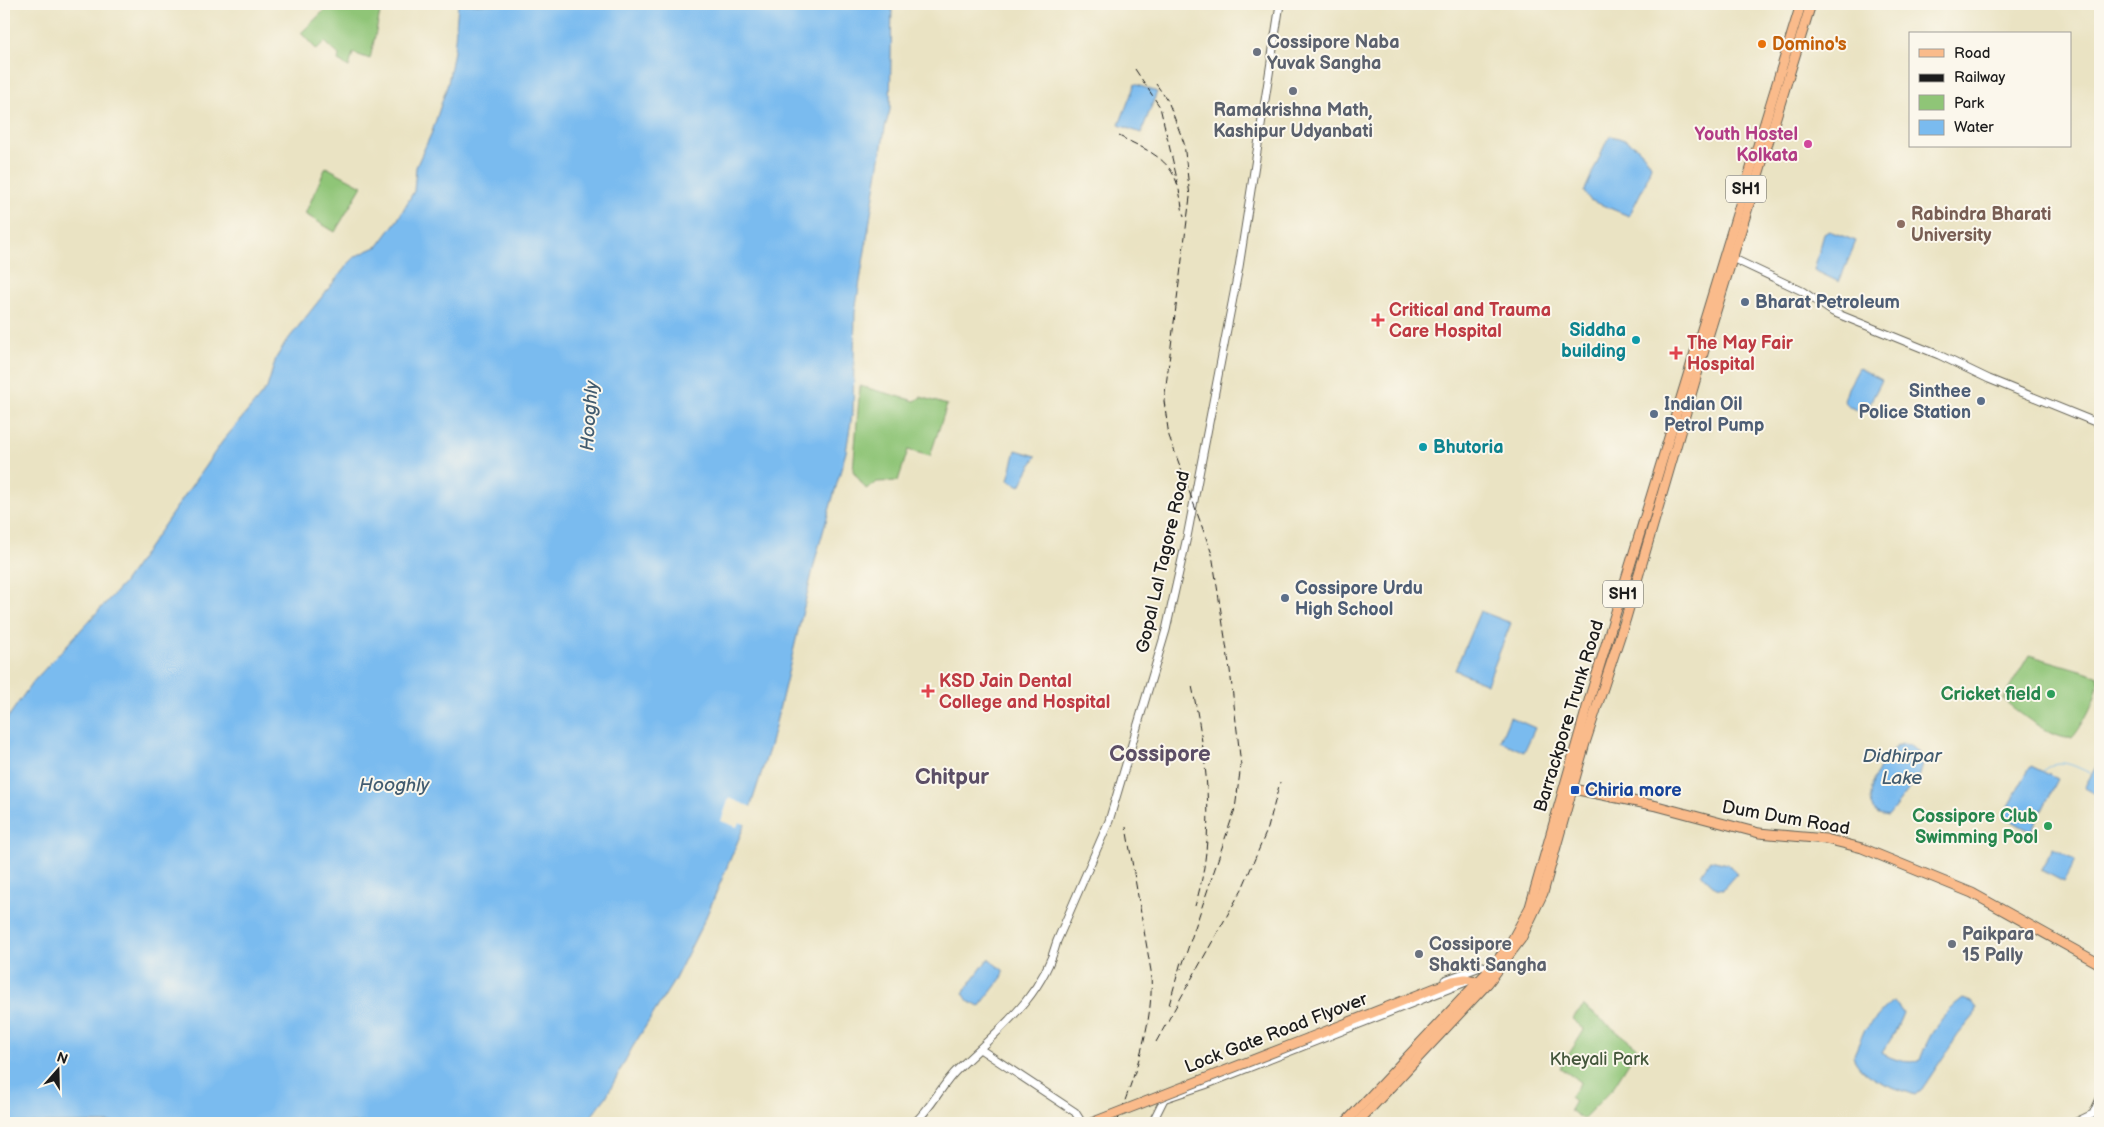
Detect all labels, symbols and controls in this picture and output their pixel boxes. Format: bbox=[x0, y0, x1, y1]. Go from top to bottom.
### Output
place label: Cossipore Naba Yuvak Sangha bbox=[1267, 32, 1399, 74]
legend bbox=[1909, 32, 2072, 148]
place label: Domino's bbox=[1772, 34, 1847, 55]
marker: Domino's bbox=[1756, 38, 1768, 50]
text: Road bbox=[1954, 44, 1990, 63]
marker: Cossipore Naba Yuvak Sangha bbox=[1251, 46, 1263, 58]
text: Railway bbox=[1954, 68, 2005, 87]
marker: Ramakrishna Math, Kashipur Udyanbati bbox=[1287, 85, 1299, 97]
text: Park bbox=[1954, 94, 1985, 113]
place label: Ramakrishna Math, Kashipur Udyanbati bbox=[1213, 100, 1373, 142]
text: Water bbox=[1954, 118, 1994, 137]
place label: Youth Hostel Kolkata bbox=[1695, 124, 1798, 166]
marker: Youth Hostel Kolkata bbox=[1802, 138, 1814, 150]
road number: SH1 bbox=[1726, 175, 1766, 202]
place label: Rabindra Bharati University bbox=[1911, 204, 2052, 246]
marker: Rabindra Bharati University bbox=[1895, 218, 1907, 230]
place label: Bharat Petroleum bbox=[1755, 292, 1900, 313]
marker: Bharat Petroleum bbox=[1739, 296, 1751, 308]
place label: Critical and Trauma Care Hospital bbox=[1389, 300, 1551, 342]
marker: Critical and Trauma Care Hospital bbox=[1371, 313, 1385, 327]
place label: Siddha building bbox=[1561, 320, 1626, 362]
place label: The May Fair Hospital bbox=[1687, 333, 1794, 375]
marker: Siddha building bbox=[1630, 334, 1642, 346]
marker: The May Fair Hospital bbox=[1669, 346, 1683, 360]
water label: Hooghly bbox=[576, 380, 604, 452]
place label: Sinthee Police Station bbox=[1859, 381, 1971, 423]
place label: Indian Oil Petrol Pump bbox=[1664, 394, 1764, 436]
marker: Sinthee Police Station bbox=[1975, 395, 1987, 407]
marker: Indian Oil Petrol Pump bbox=[1648, 408, 1660, 420]
place label: Bhutoria bbox=[1433, 437, 1503, 458]
marker: Bhutoria bbox=[1417, 441, 1429, 453]
street label: Gopal Lal Tagore Road bbox=[1132, 469, 1194, 655]
place label: Cossipore Urdu High School bbox=[1295, 578, 1423, 620]
road number: SH1 bbox=[1603, 580, 1643, 608]
marker: Cossipore Urdu High School bbox=[1279, 592, 1291, 604]
street label: Barrackpore Trunk Road bbox=[1530, 618, 1608, 814]
place label: KSD Jain Dental College and Hospital bbox=[939, 671, 1110, 713]
marker: KSD Jain Dental College and Hospital bbox=[921, 684, 935, 698]
place label: Cricket field bbox=[1941, 684, 2041, 705]
marker: Cricket field bbox=[2045, 688, 2057, 700]
district label: Cossipore bbox=[1109, 741, 1211, 768]
water label: Didhirpar Lake bbox=[1862, 745, 1943, 790]
district label: Chitpur bbox=[915, 764, 989, 791]
water label: Hooghly bbox=[359, 774, 430, 797]
place label: Chiria more bbox=[1585, 780, 1682, 801]
marker: Chiria more bbox=[1569, 784, 1581, 796]
street label: Dum Dum Road bbox=[1721, 796, 1851, 840]
place label: Cossipore Club Swimming Pool bbox=[1912, 806, 2038, 848]
marker: Cossipore Club Swimming Pool bbox=[2042, 820, 2054, 832]
place label: Paikpara 15 Pally bbox=[1962, 924, 2034, 966]
place label: Cossipore Shakti Sangha bbox=[1429, 934, 1547, 976]
marker: Paikpara 15 Pally bbox=[1946, 938, 1958, 950]
marker: Cossipore Shakti Sangha bbox=[1413, 948, 1425, 960]
street label: Lock Gate Road Flyover bbox=[1182, 988, 1371, 1078]
north arrow bbox=[32, 1044, 82, 1094]
text: N bbox=[54, 1048, 70, 1068]
park label: Kheyali Park bbox=[1549, 1049, 1649, 1070]

